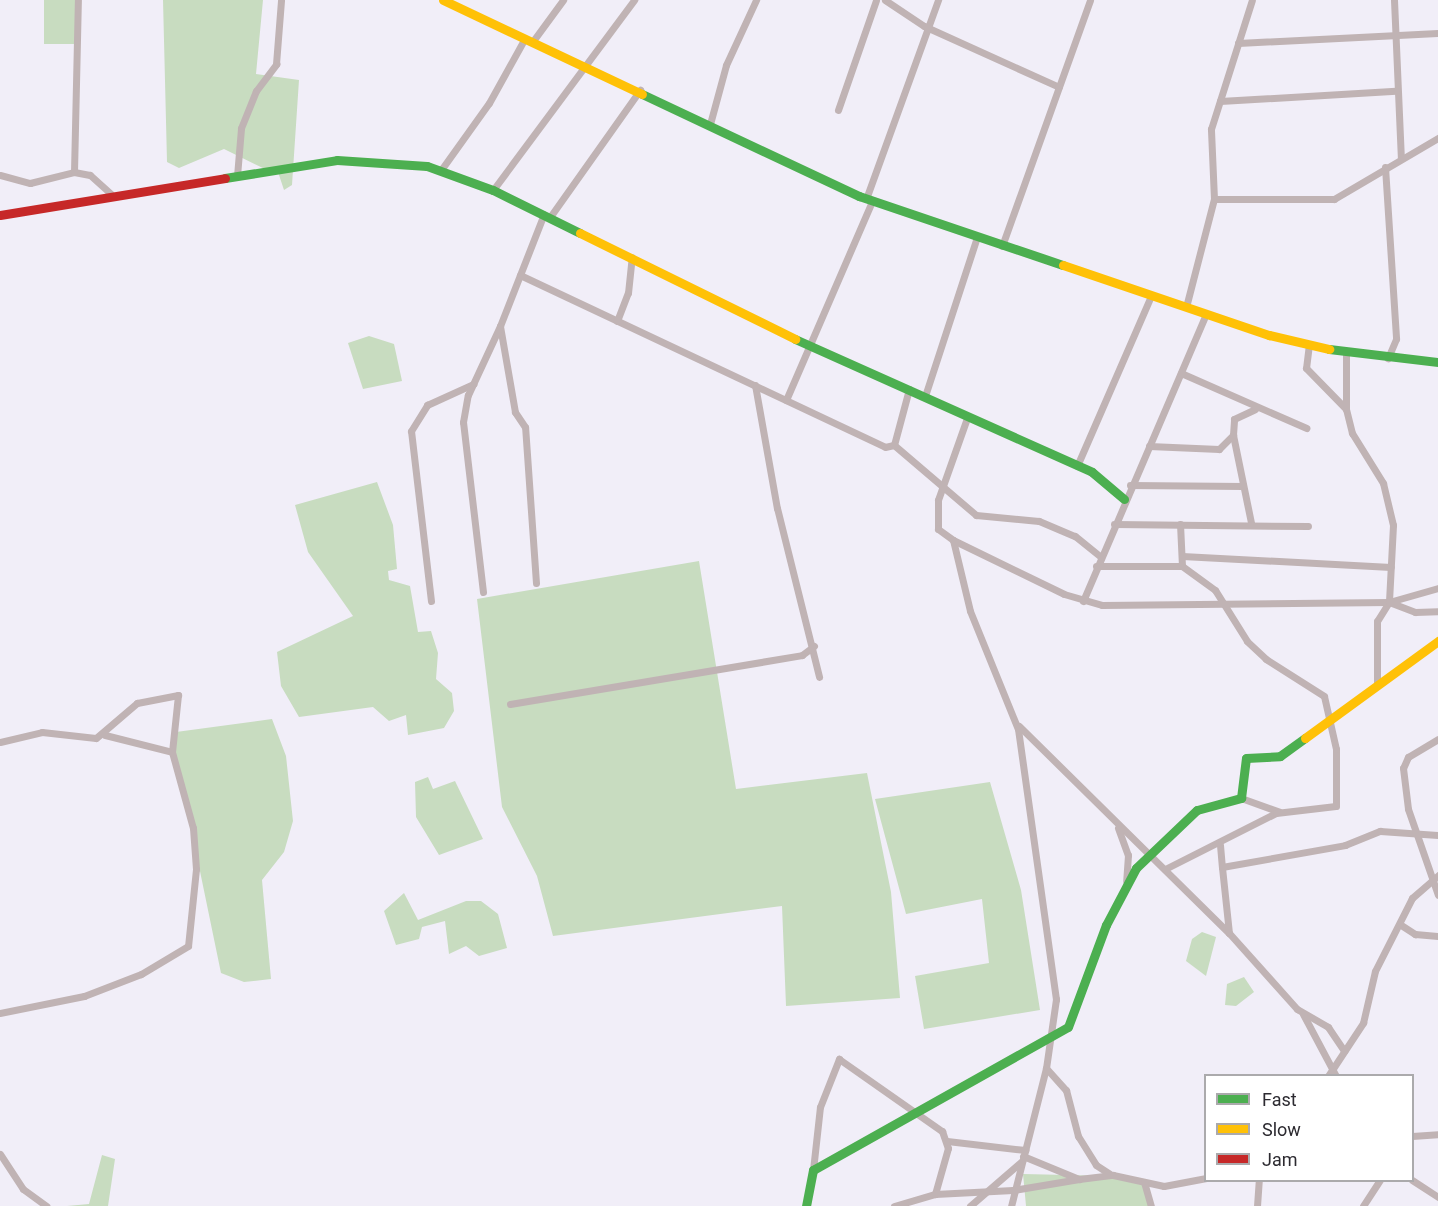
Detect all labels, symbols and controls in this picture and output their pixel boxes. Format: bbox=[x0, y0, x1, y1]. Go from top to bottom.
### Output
legend bbox=[1204, 1074, 1414, 1182]
text: Fast bbox=[1262, 1089, 1297, 1110]
text: Slow bbox=[1262, 1119, 1301, 1140]
text: Jam bbox=[1262, 1149, 1298, 1170]

